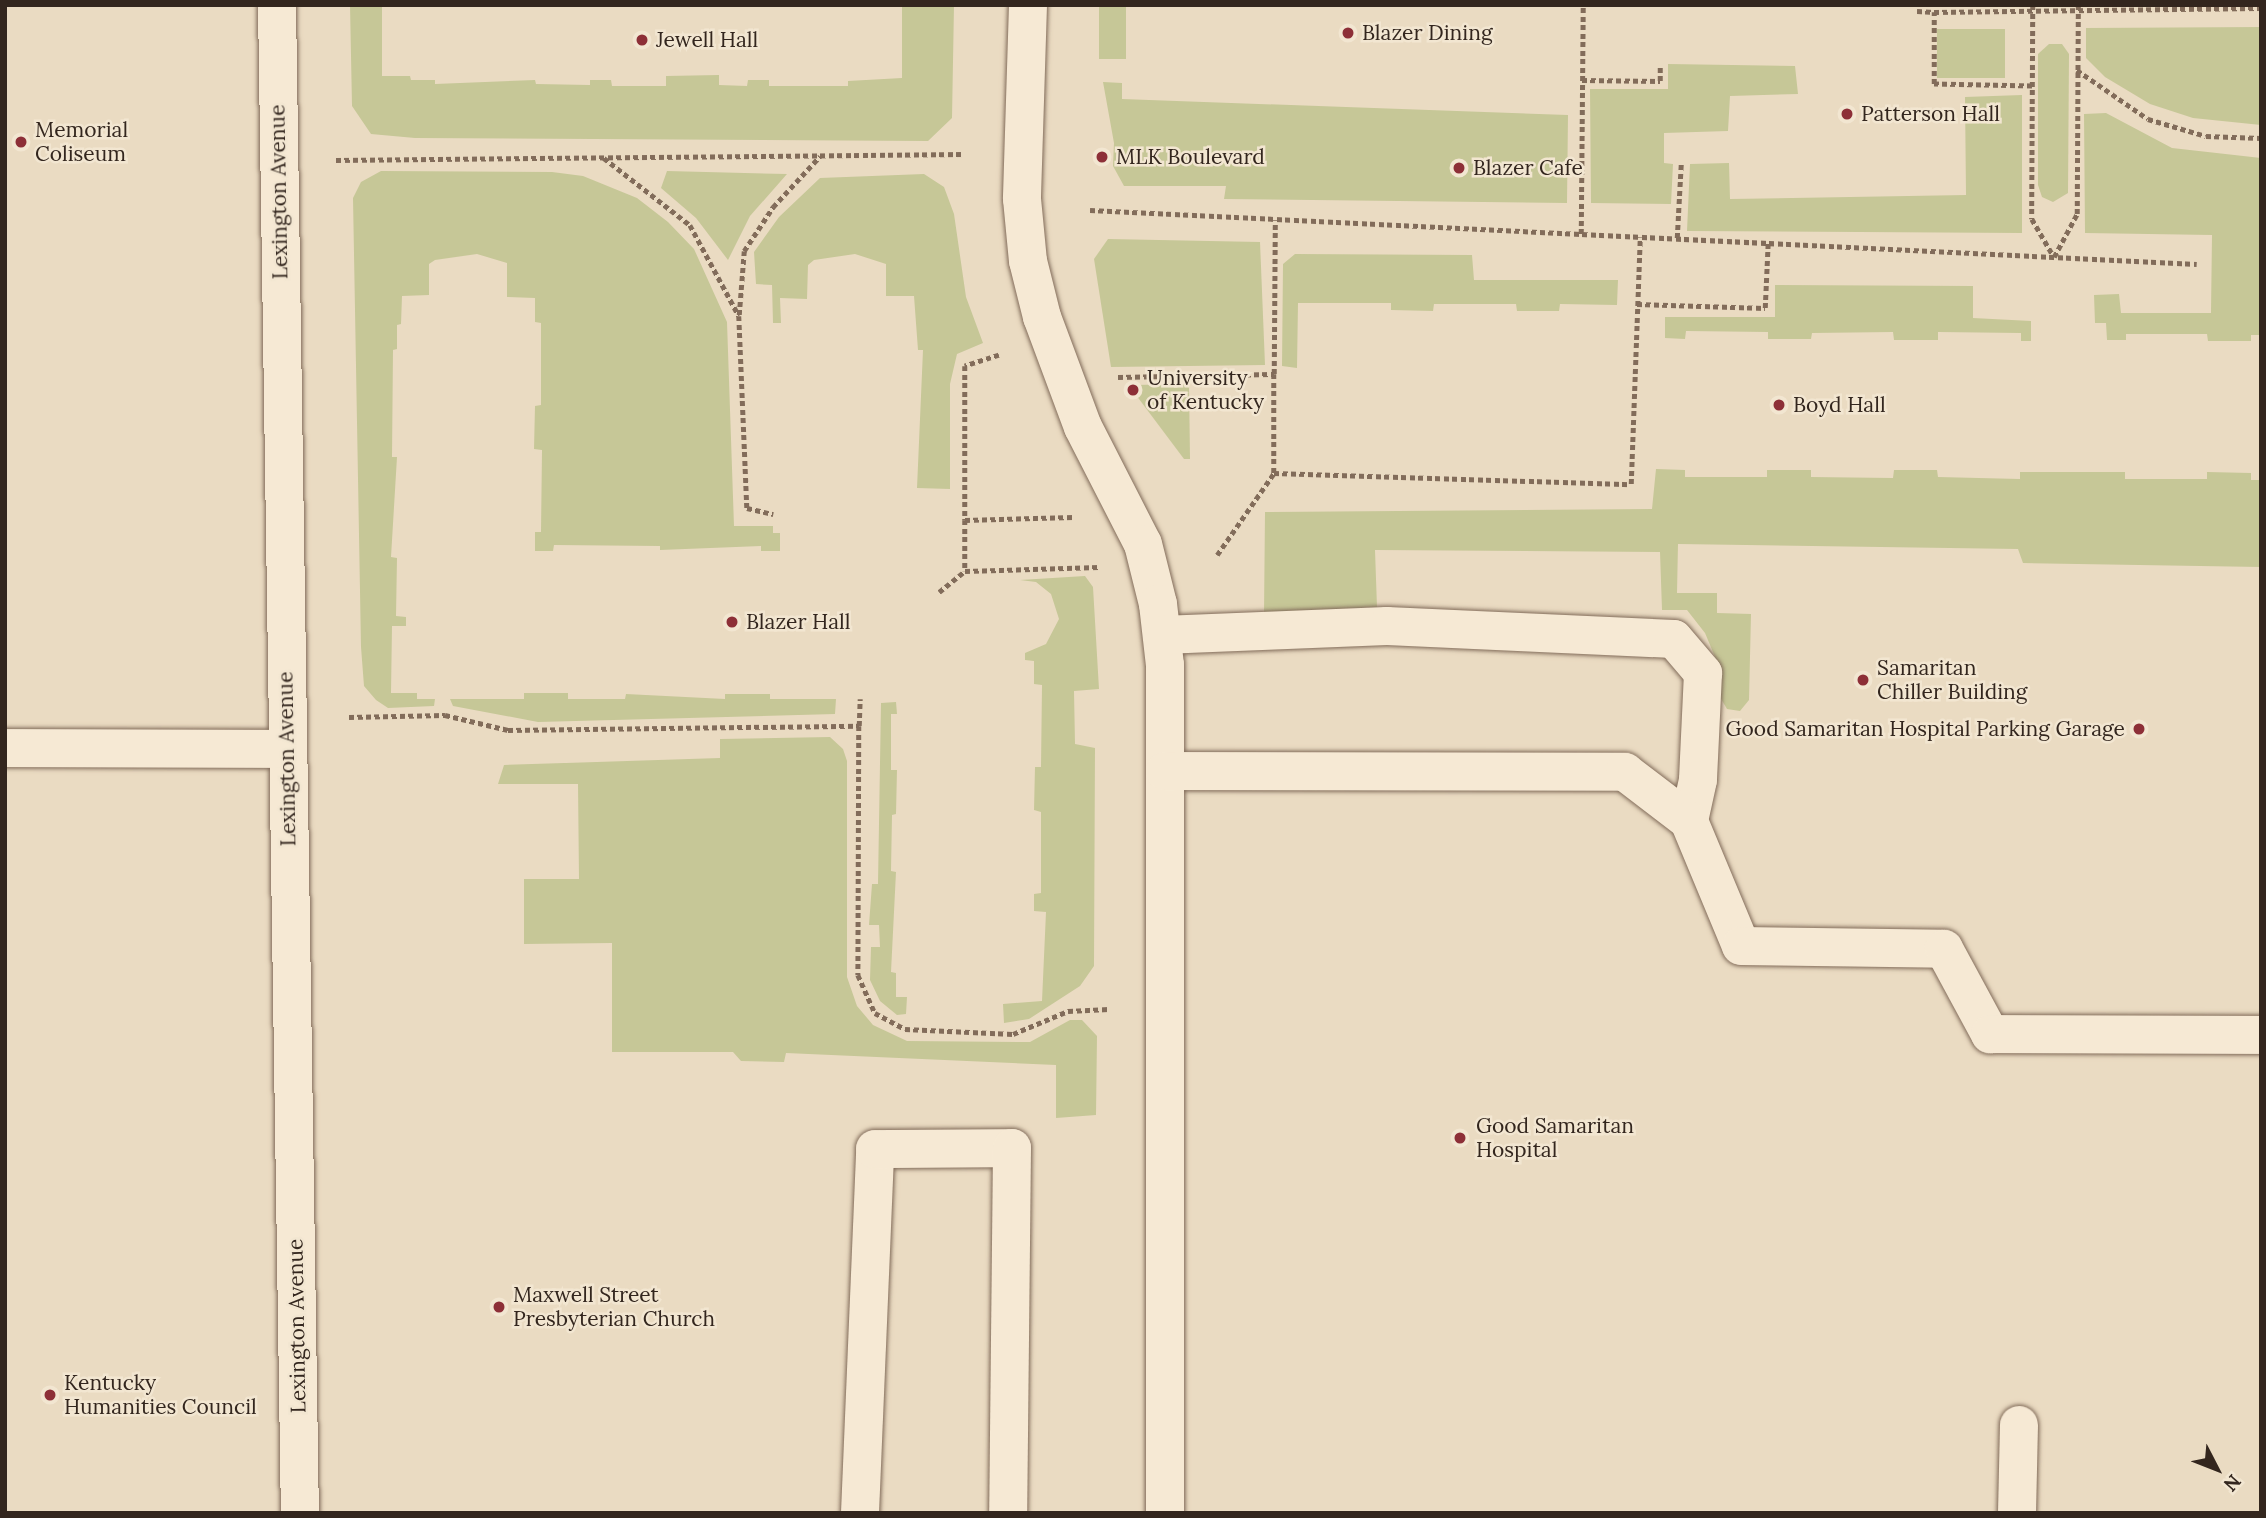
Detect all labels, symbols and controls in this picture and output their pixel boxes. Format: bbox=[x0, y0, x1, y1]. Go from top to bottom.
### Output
place label: Blazer Dining bbox=[1362, 20, 1493, 46]
marker: Blazer Dining bbox=[1340, 25, 1356, 41]
place label: Jewell Hall bbox=[656, 27, 758, 53]
marker: Jewell Hall bbox=[634, 32, 650, 48]
place label: Patterson Hall bbox=[1861, 101, 2000, 127]
street label: Lexington Avenue bbox=[265, 104, 293, 280]
marker: Patterson Hall bbox=[1839, 106, 1855, 122]
place label: Memorial Coliseum bbox=[35, 117, 128, 167]
marker: Memorial Coliseum bbox=[13, 134, 29, 150]
place label: MLK Boulevard bbox=[1116, 144, 1265, 170]
marker: MLK Boulevard bbox=[1094, 149, 1110, 165]
place label: Blazer Cafe bbox=[1473, 155, 1583, 181]
marker: Blazer Cafe bbox=[1451, 160, 1467, 176]
place label: University of Kentucky bbox=[1147, 365, 1264, 415]
marker: University of Kentucky bbox=[1125, 382, 1141, 398]
place label: Boyd Hall bbox=[1793, 392, 1886, 418]
marker: Boyd Hall bbox=[1771, 397, 1787, 413]
place label: Blazer Hall bbox=[746, 609, 850, 635]
marker: Blazer Hall bbox=[724, 614, 740, 630]
place label: Samaritan Chiller Building bbox=[1877, 655, 2027, 705]
street label: Lexington Avenue bbox=[273, 671, 301, 847]
marker: Samaritan Chiller Building bbox=[1855, 672, 1871, 688]
place label: Good Samaritan Hospital Parking Garage bbox=[1726, 716, 2125, 742]
marker: Good Samaritan Hospital Parking Garage bbox=[2131, 721, 2147, 737]
place label: Good Samaritan Hospital bbox=[1476, 1113, 1634, 1163]
marker: Good Samaritan Hospital bbox=[1450, 1128, 1470, 1148]
street label: Lexington Avenue bbox=[283, 1238, 311, 1414]
place label: Maxwell Street Presbyterian Church bbox=[513, 1282, 715, 1332]
marker: Maxwell Street Presbyterian Church bbox=[491, 1299, 507, 1315]
place label: Kentucky Humanities Council bbox=[64, 1370, 257, 1420]
marker: Kentucky Humanities Council bbox=[42, 1387, 58, 1403]
north arrow bbox=[2182, 1434, 2252, 1504]
text: N bbox=[2219, 1470, 2246, 1497]

